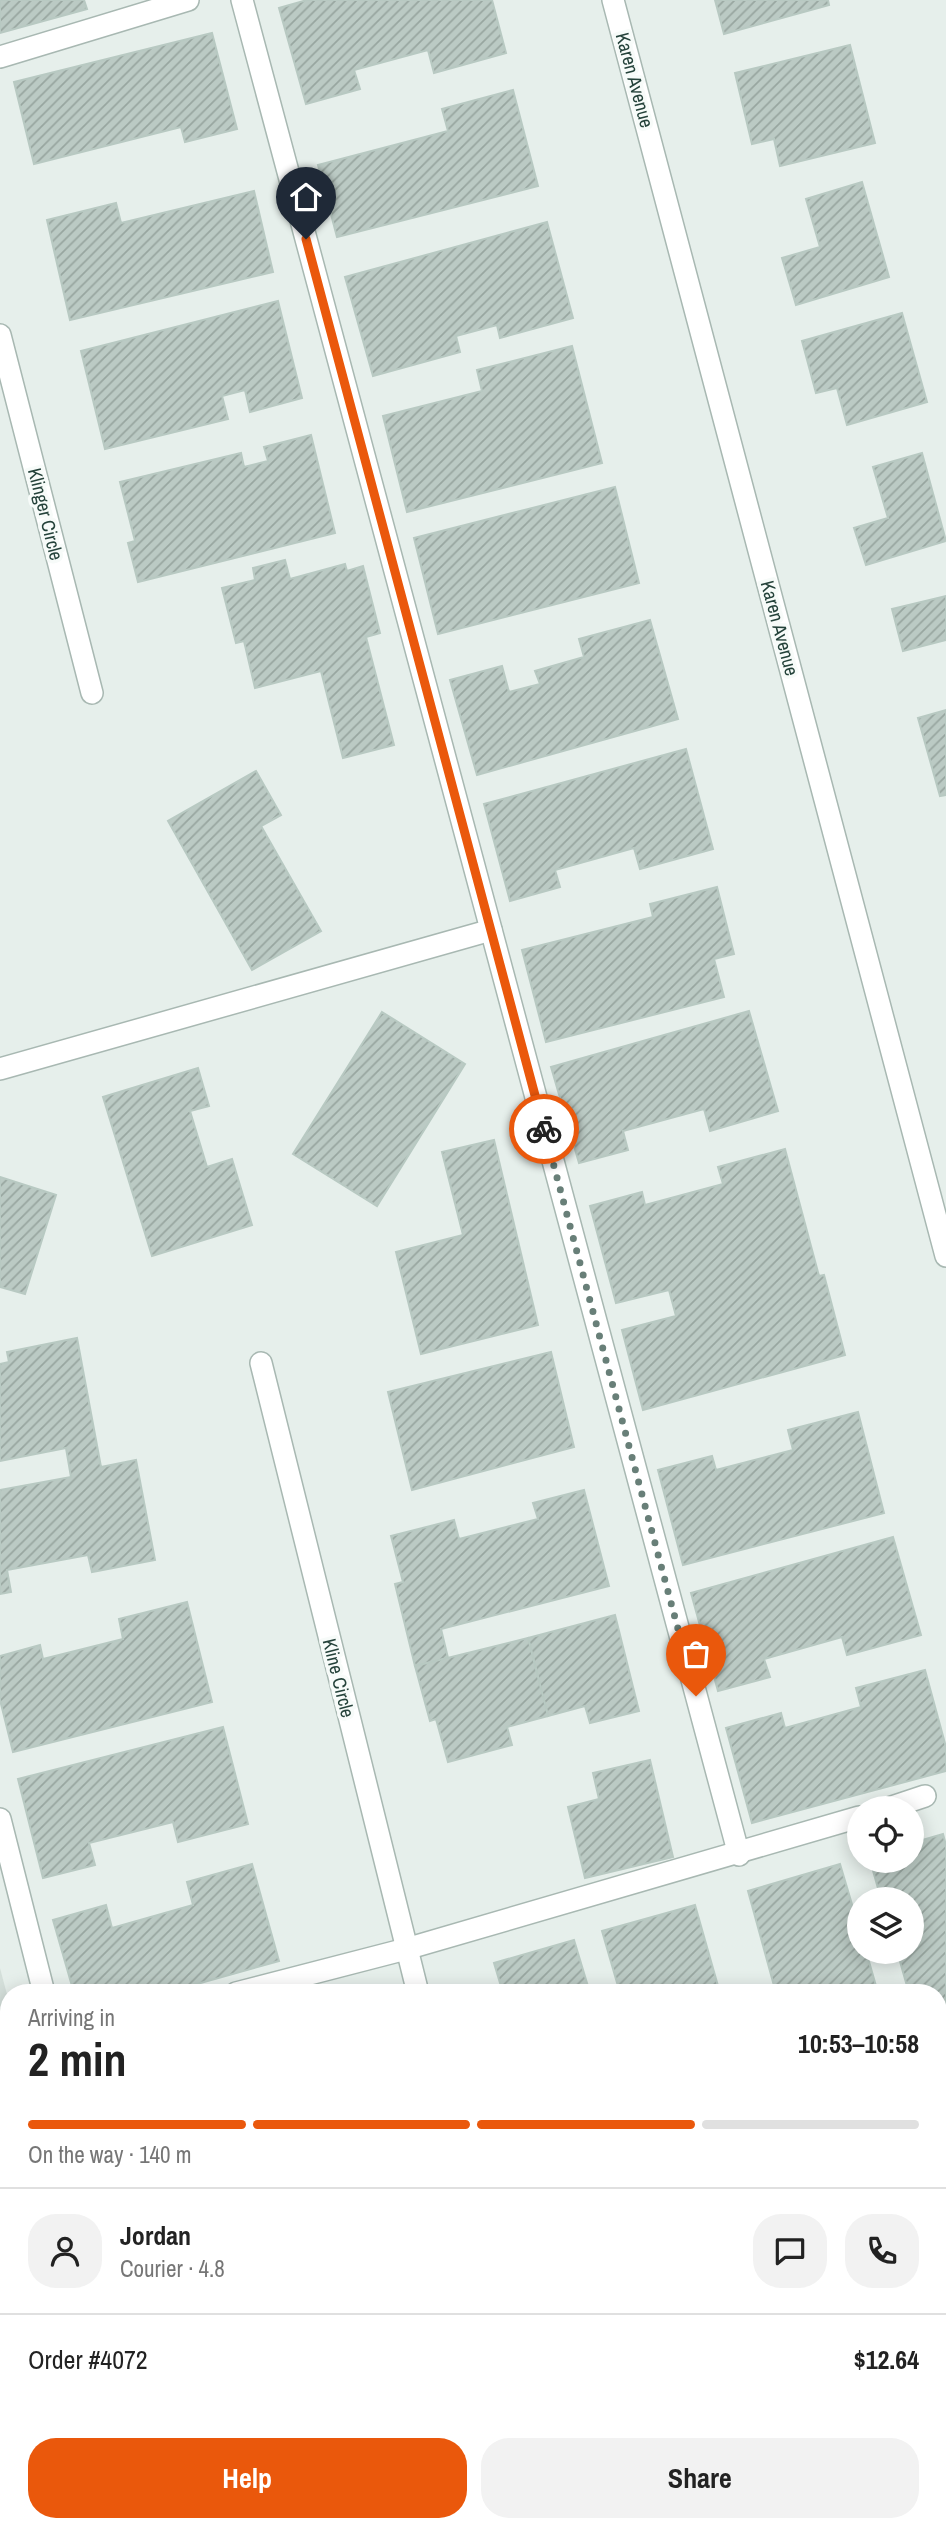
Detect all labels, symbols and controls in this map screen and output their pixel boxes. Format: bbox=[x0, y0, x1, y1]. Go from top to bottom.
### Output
street label: Karen Avenue bbox=[610, 29, 660, 131]
pin bbox=[276, 167, 336, 239]
icon: home bbox=[287, 178, 325, 216]
street label: Klinger Circle bbox=[22, 465, 70, 563]
street label: Karen Avenue bbox=[755, 577, 805, 679]
courier bbox=[509, 1094, 579, 1164]
icon: bike bbox=[525, 1110, 563, 1148]
pin bbox=[666, 1624, 726, 1696]
icon: bag bbox=[677, 1635, 715, 1673]
street label: Kline Circle bbox=[317, 1636, 361, 1720]
map controls bbox=[847, 1796, 924, 1964]
button: locate bbox=[847, 1796, 924, 1873]
button: layers bbox=[847, 1887, 924, 1964]
text: Arriving in bbox=[28, 2002, 115, 2033]
text: 10:53–10:58 bbox=[798, 2026, 919, 2061]
text: 2 min bbox=[28, 2028, 127, 2090]
text: On the way · 140 m bbox=[28, 2139, 192, 2170]
button: person bbox=[28, 2214, 102, 2288]
button: chat bbox=[753, 2214, 827, 2288]
button: phone bbox=[845, 2214, 919, 2288]
text: Jordan bbox=[120, 2218, 191, 2253]
text: Courier · 4.8 bbox=[120, 2253, 225, 2284]
text: Order #4072 bbox=[28, 2342, 148, 2377]
text: $12.64 bbox=[854, 2342, 919, 2377]
button: Help bbox=[28, 2438, 467, 2518]
button: Share bbox=[481, 2438, 919, 2518]

